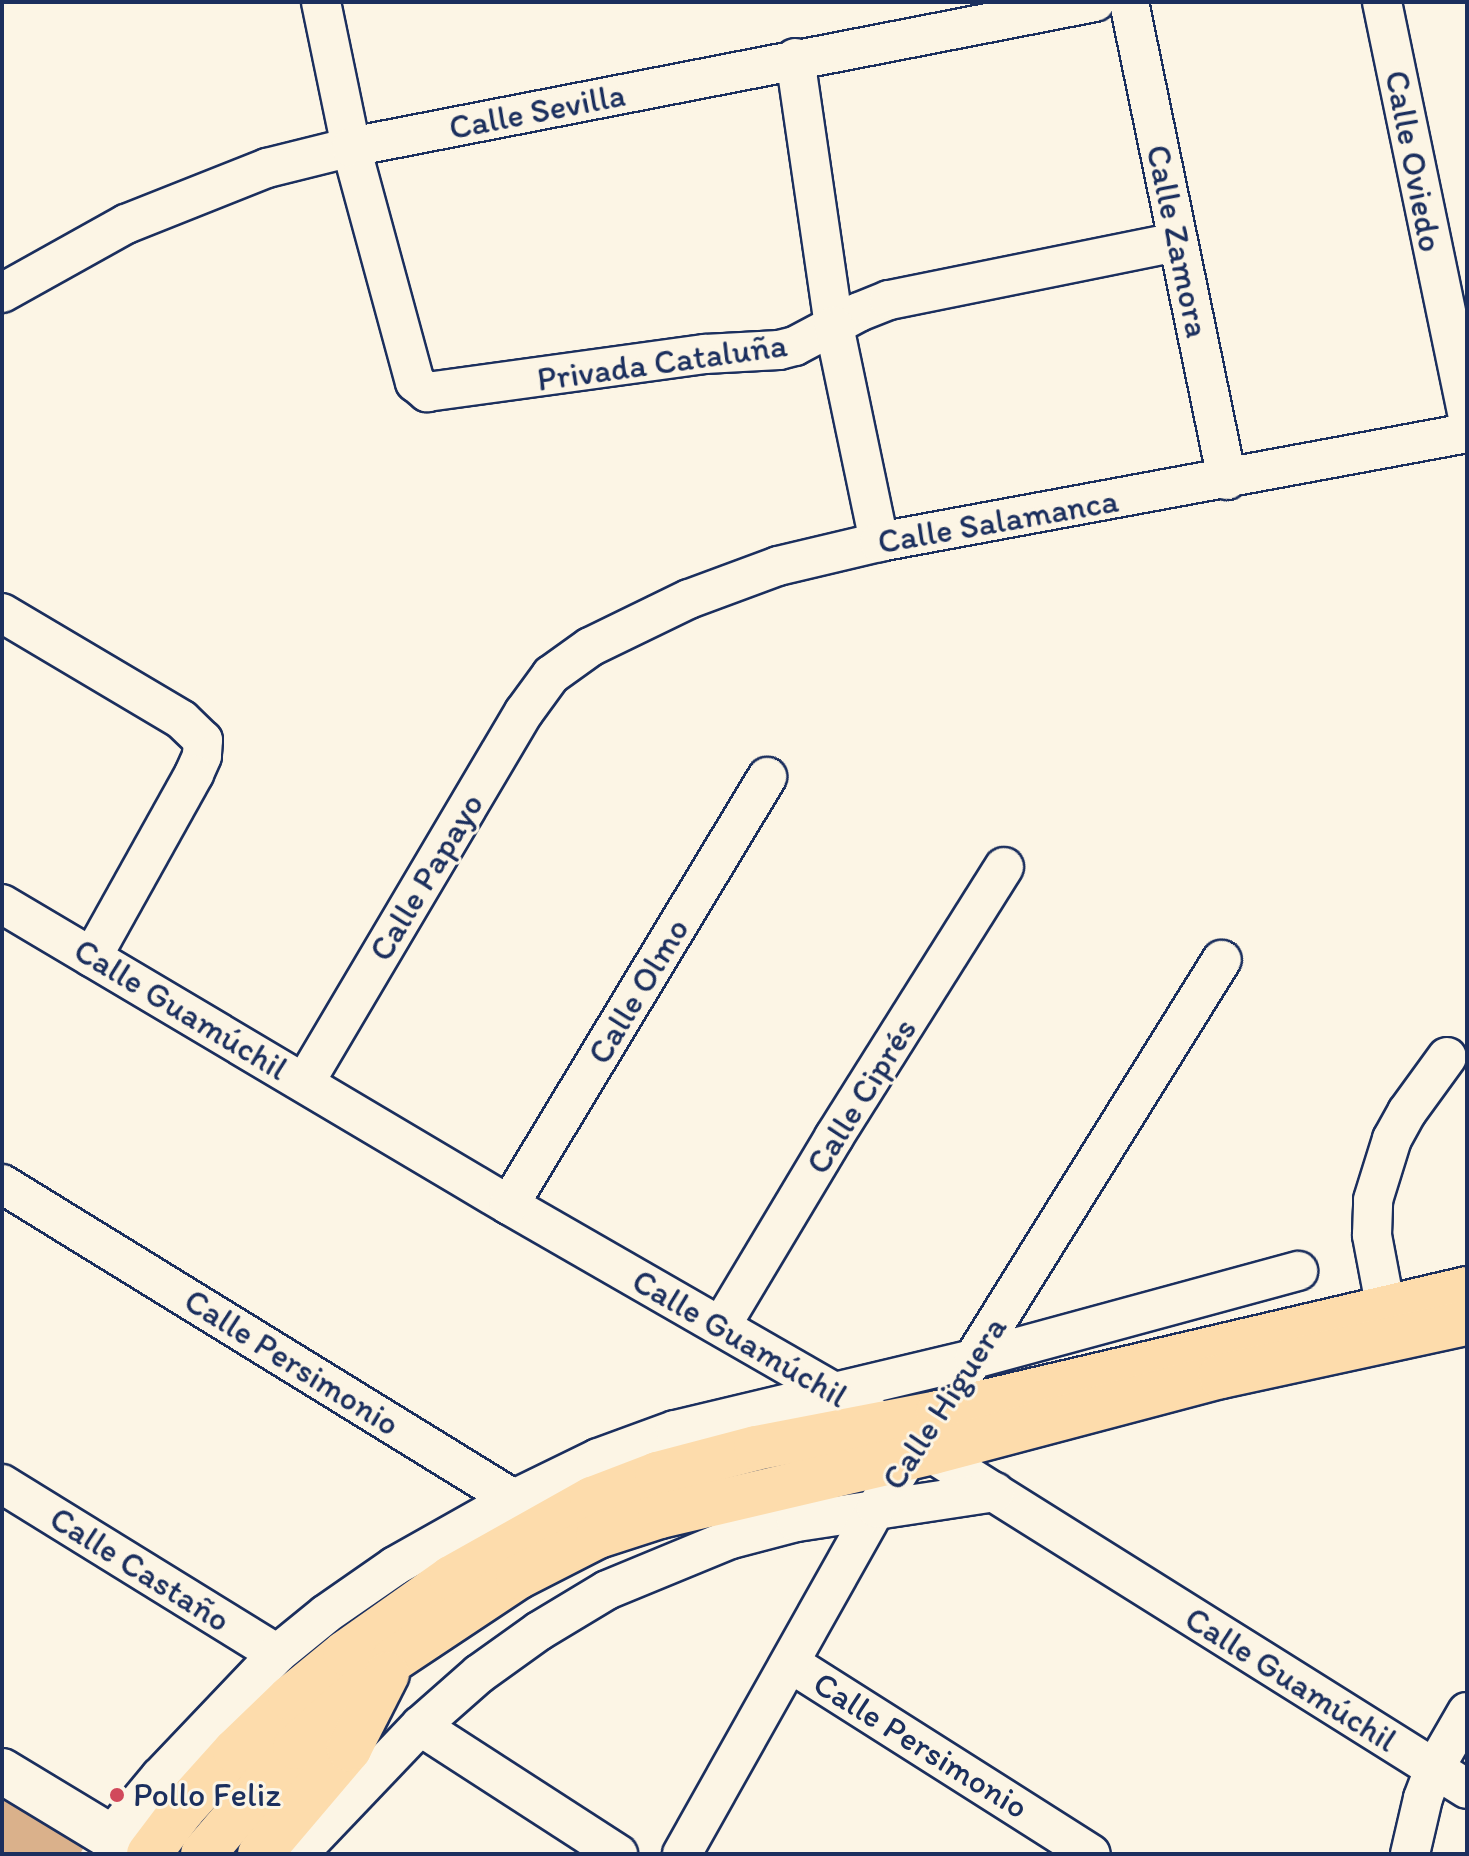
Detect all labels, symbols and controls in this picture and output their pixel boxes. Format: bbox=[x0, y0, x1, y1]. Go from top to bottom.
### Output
street label: Calle Oviedo bbox=[1376, 67, 1452, 255]
street label: Calle Sevilla bbox=[445, 74, 629, 148]
street label: Calle Zamora bbox=[1138, 141, 1218, 341]
street label: Privada Cataluña bbox=[534, 324, 790, 400]
street label: Calle Salamanca bbox=[874, 480, 1122, 562]
street label: Calle Papayo bbox=[360, 787, 492, 967]
street label: Calle Olmo bbox=[579, 911, 697, 1071]
street label: Calle Guamúchil bbox=[67, 929, 295, 1089]
street label: Calle Ciprés bbox=[797, 1011, 925, 1181]
street label: Calle Guamúchil bbox=[626, 1260, 854, 1416]
street label: Calle Persimonio bbox=[177, 1280, 407, 1444]
street label: Calle Higuera bbox=[873, 1309, 1015, 1497]
street label: Calle Castaño bbox=[43, 1498, 237, 1640]
street label: Calle Guamúchil bbox=[1178, 1598, 1404, 1760]
street label: Calle Persimonio bbox=[806, 1663, 1036, 1827]
place label: Pollo Feliz bbox=[133, 1775, 279, 1815]
marker: Pollo Feliz bbox=[108, 1786, 126, 1804]

